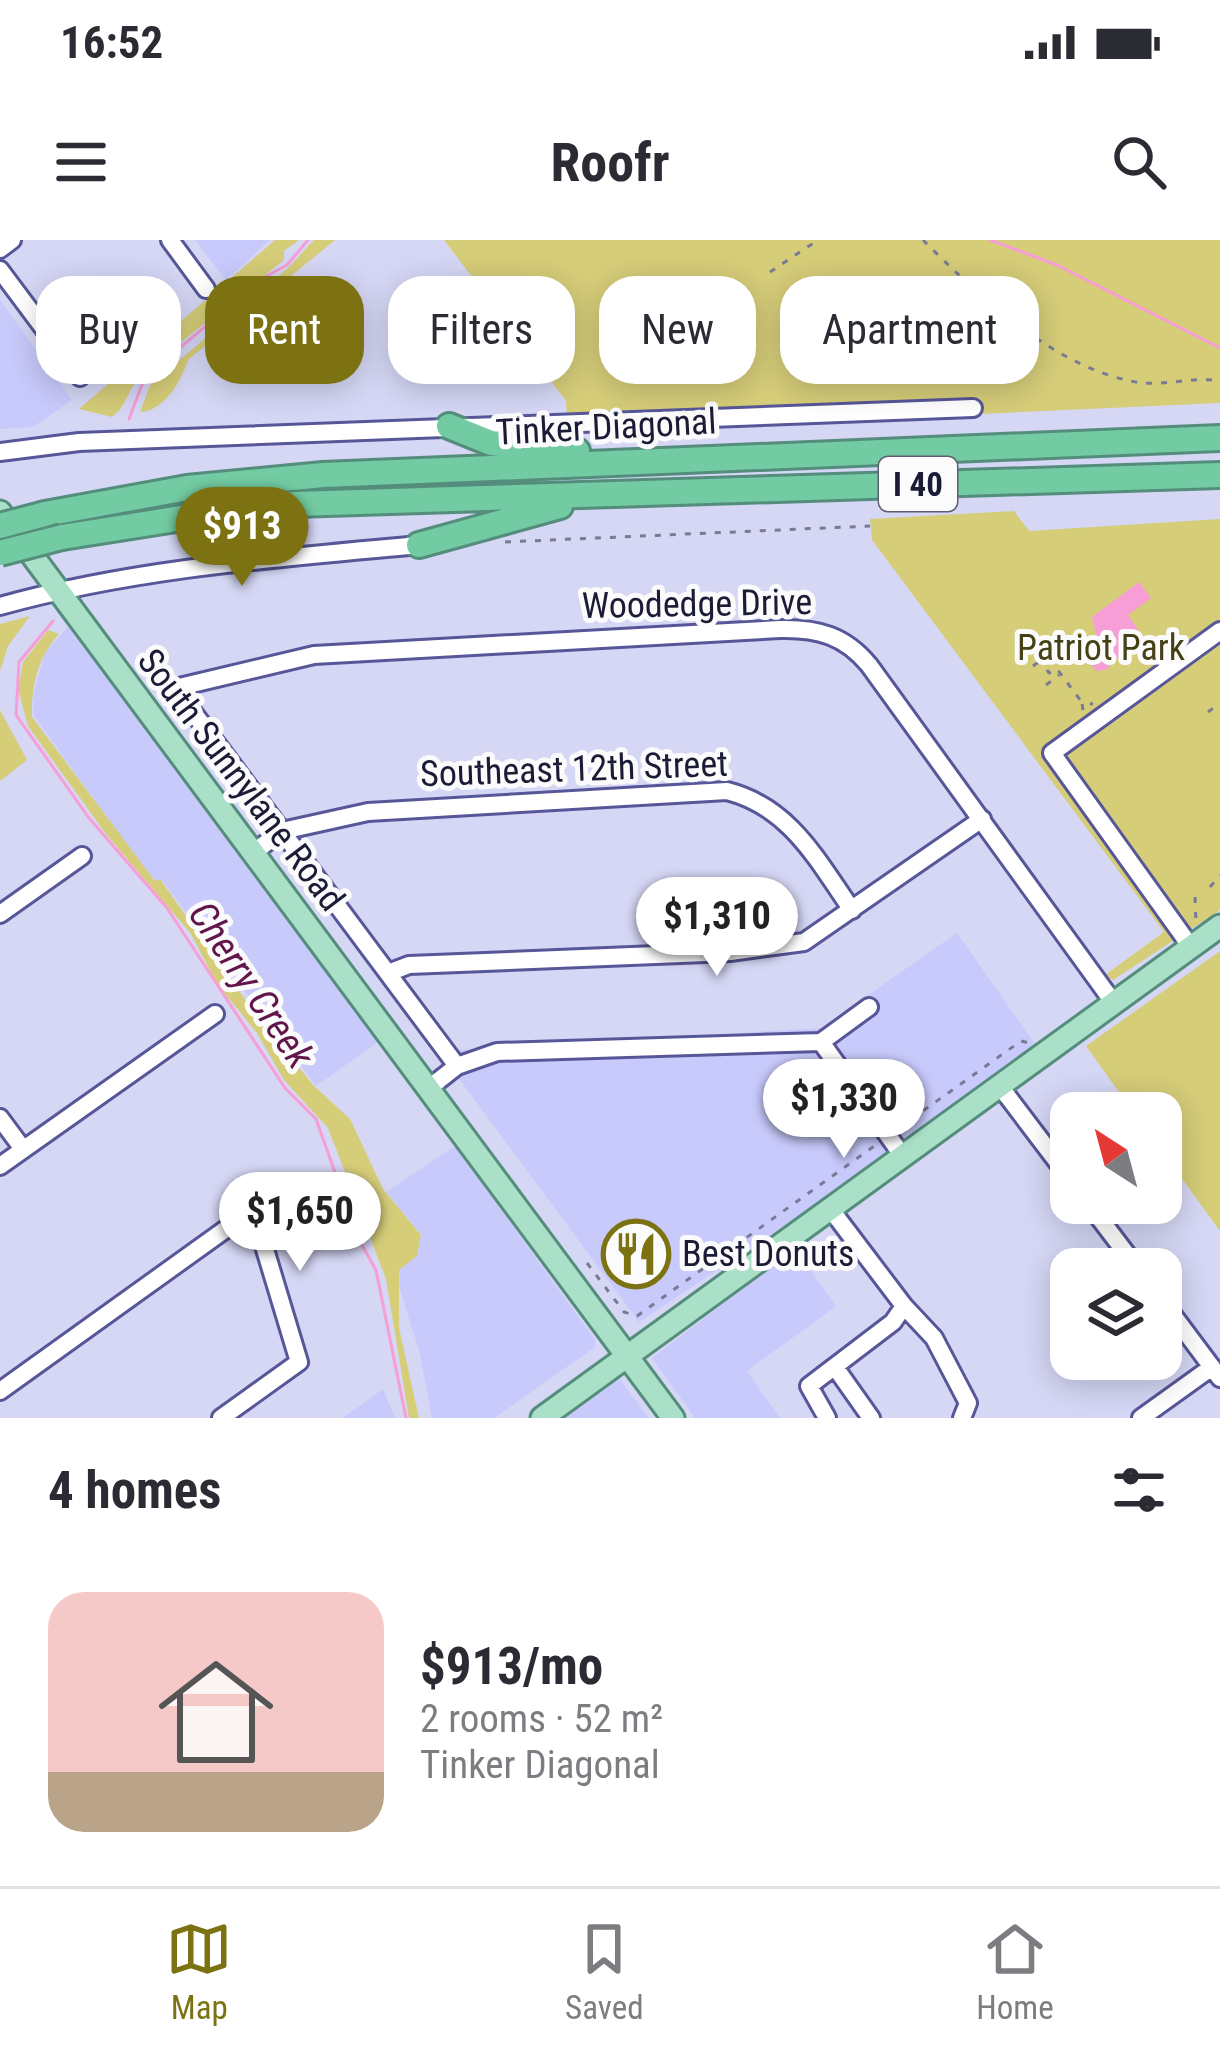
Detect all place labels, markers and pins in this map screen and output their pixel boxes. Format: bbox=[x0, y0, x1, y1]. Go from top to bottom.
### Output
pin: $913 bbox=[171, 487, 313, 589]
pin: $1,310 bbox=[619, 877, 815, 979]
pin: $1,330 bbox=[746, 1059, 942, 1161]
pin: $1,650 bbox=[202, 1172, 398, 1274]
restaurant icon: Best Donuts bbox=[601, 1219, 671, 1289]
place label: Best Donuts bbox=[682, 1233, 854, 1275]

